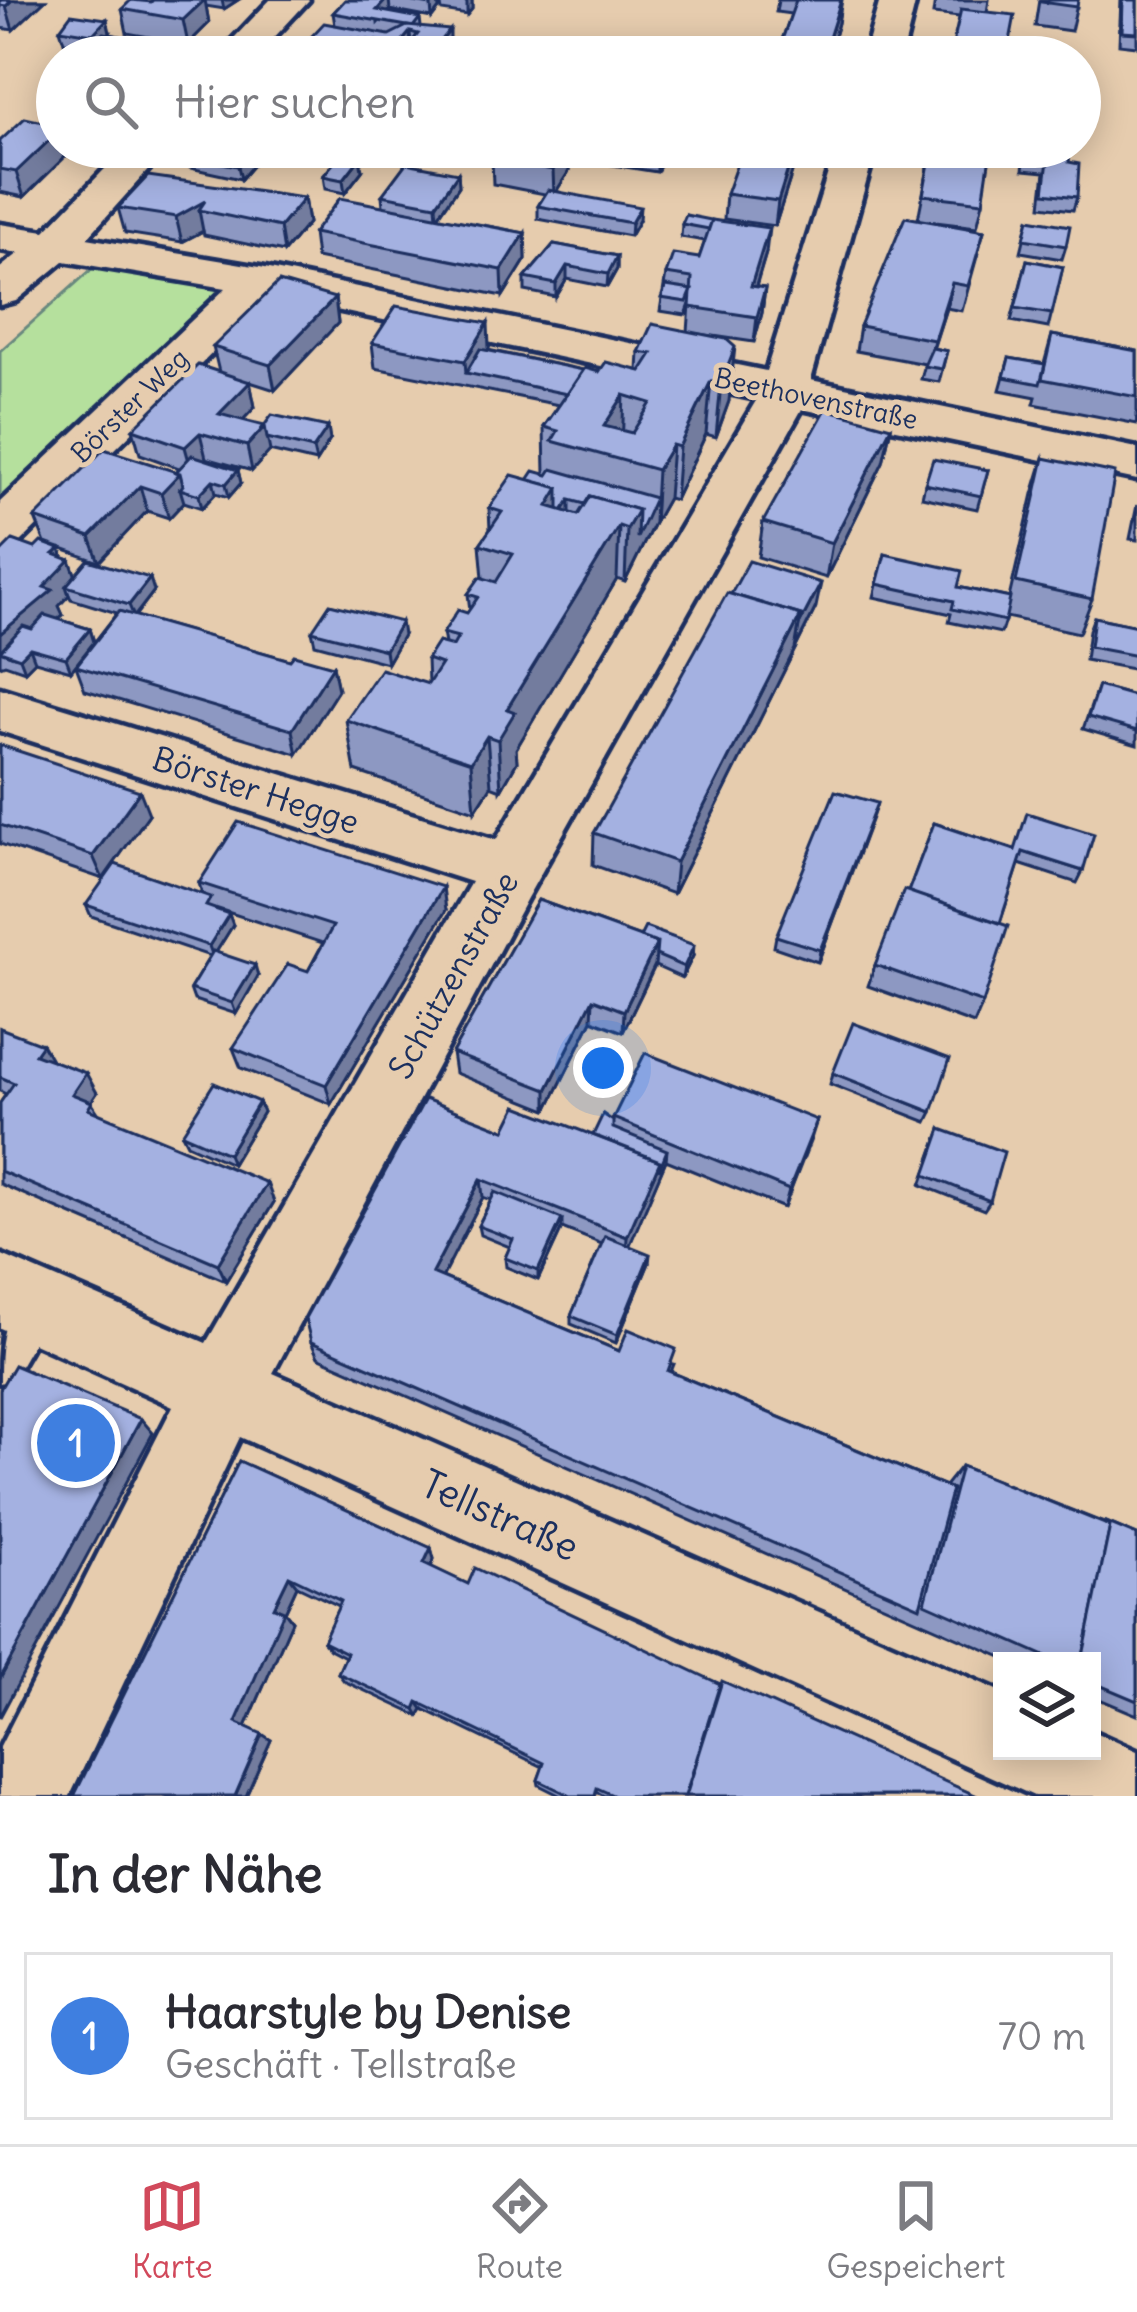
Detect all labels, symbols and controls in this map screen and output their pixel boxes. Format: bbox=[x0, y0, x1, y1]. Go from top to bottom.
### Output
search box bbox=[36, 36, 1101, 168]
icon: search bbox=[78, 69, 144, 135]
text: Hier suchen bbox=[174, 74, 415, 130]
street label: Börster Weg bbox=[64, 341, 195, 470]
street label: Beethovenstraße bbox=[712, 360, 921, 436]
street label: Börster Hegge bbox=[148, 737, 364, 843]
street label: Schützenstraße bbox=[379, 864, 527, 1086]
your location bbox=[573, 1038, 633, 1098]
pin: 1 bbox=[37, 1398, 115, 1488]
street label: Tellstraße bbox=[414, 1459, 586, 1572]
map controls bbox=[993, 1652, 1101, 1760]
button: layers bbox=[993, 1652, 1101, 1760]
text: In der Nähe bbox=[48, 1842, 323, 1906]
text: Haarstyle by Denise bbox=[165, 1984, 571, 2040]
text: 1 bbox=[82, 2012, 98, 2061]
text: 70 m bbox=[998, 2012, 1086, 2061]
text: Geschäft · Tellstraße bbox=[165, 2040, 517, 2089]
tab: Karte bbox=[132, 2173, 213, 2287]
tab: Route bbox=[476, 2173, 563, 2287]
tab: Gespeichert bbox=[826, 2173, 1005, 2287]

